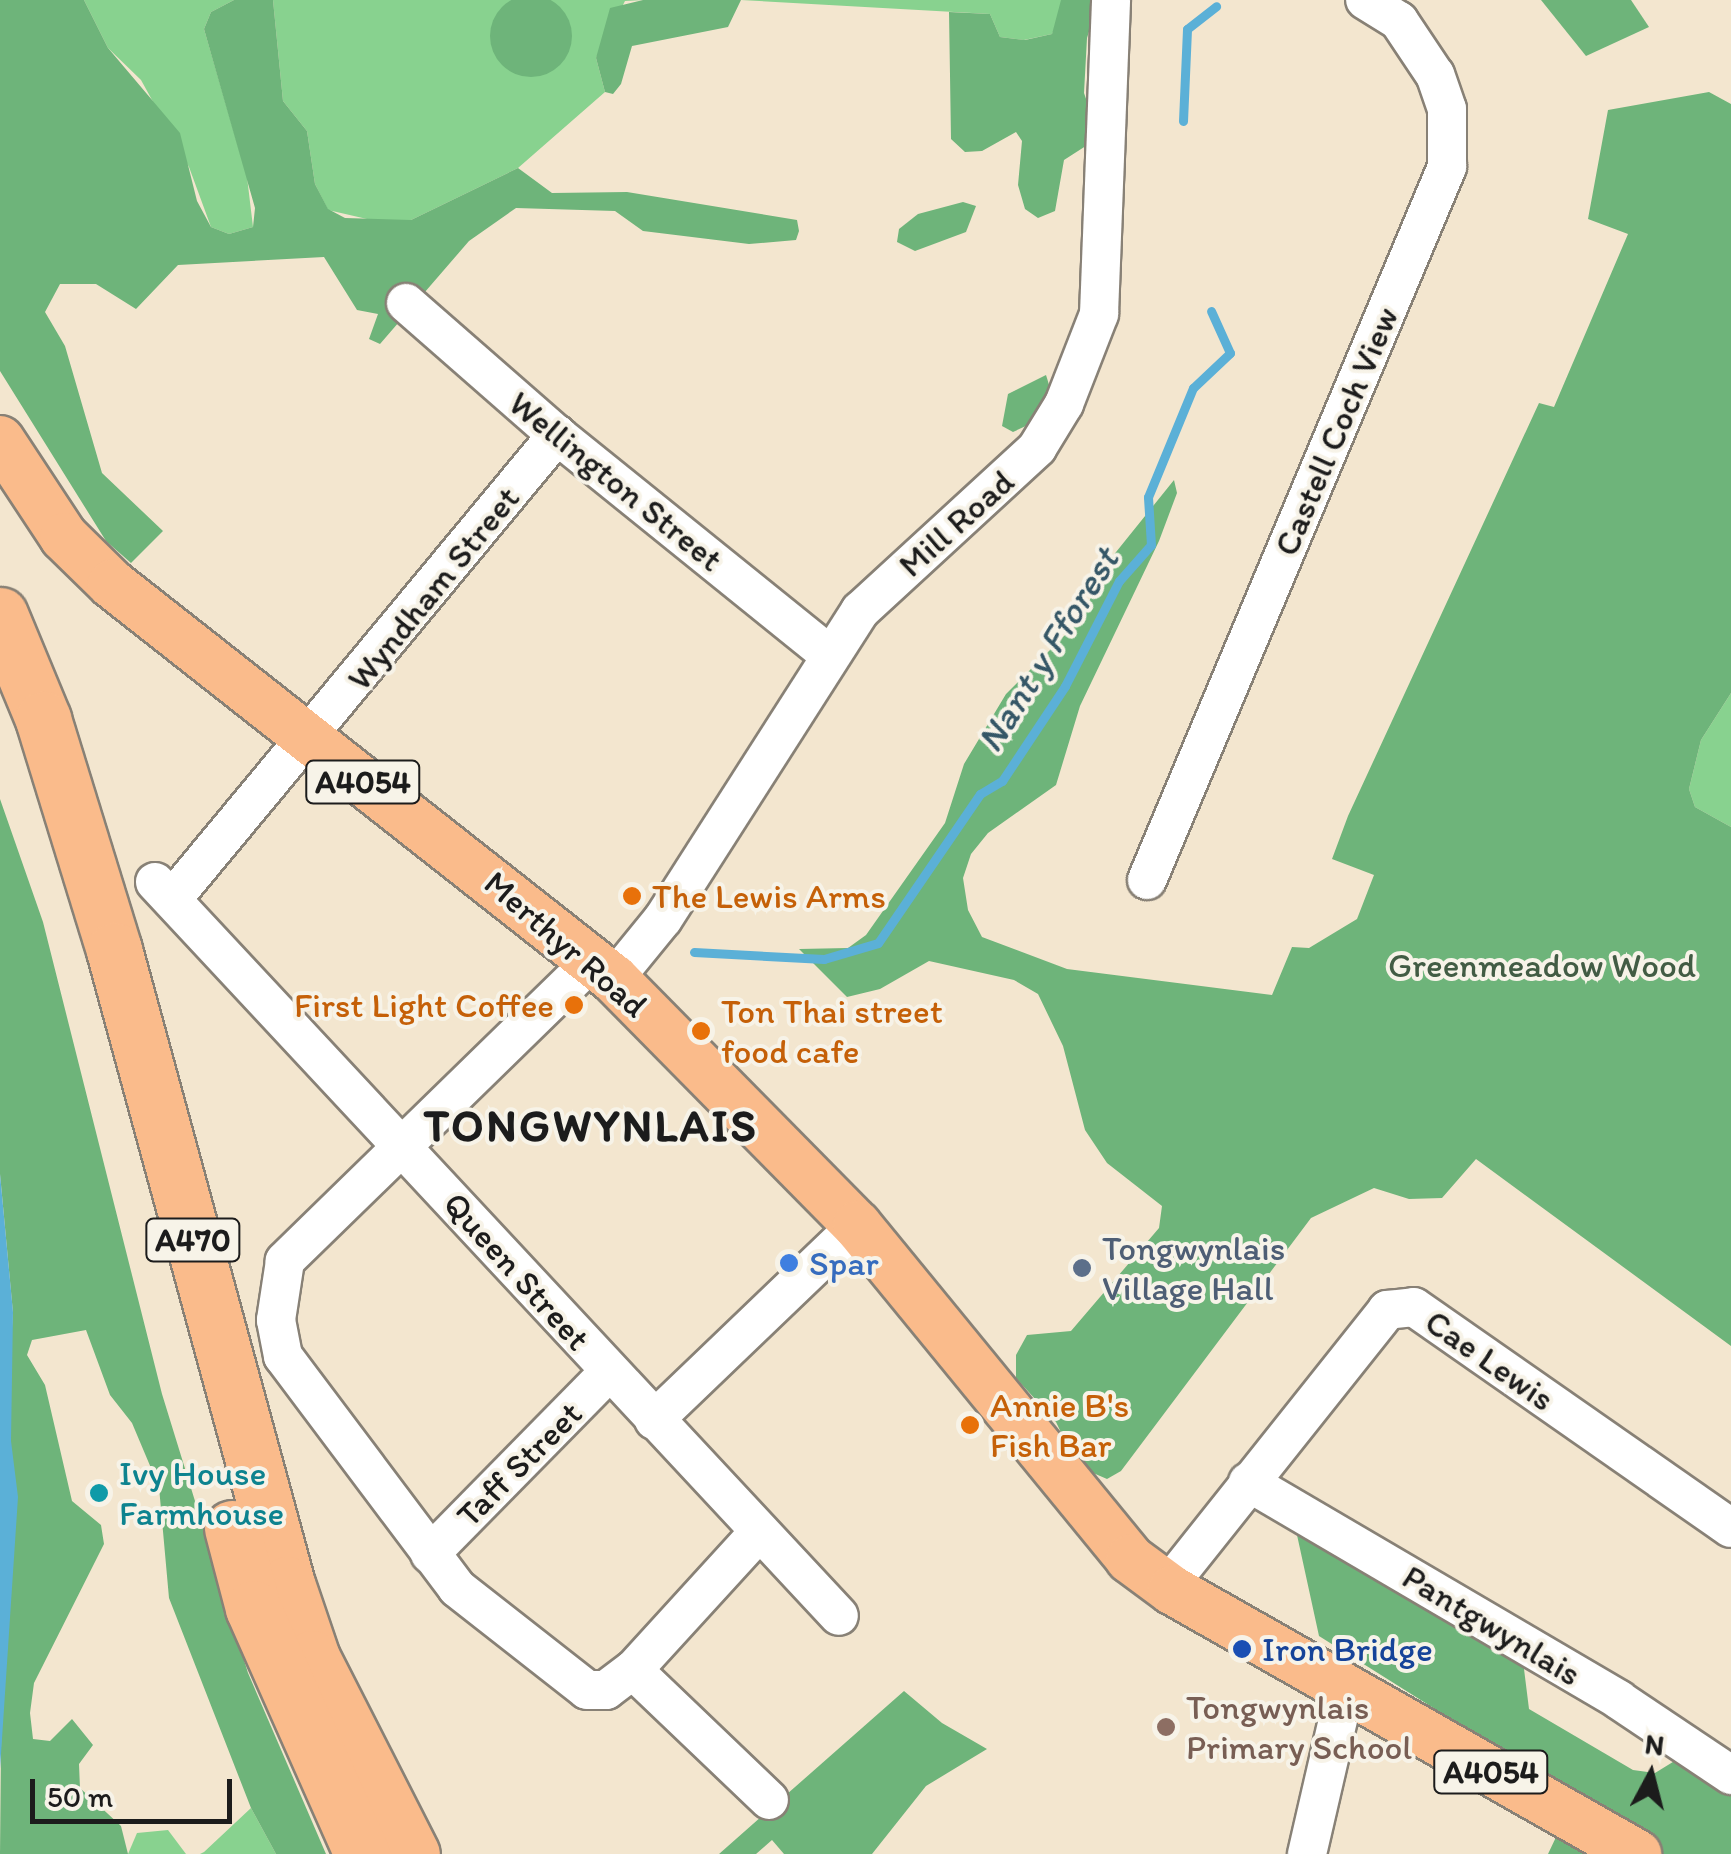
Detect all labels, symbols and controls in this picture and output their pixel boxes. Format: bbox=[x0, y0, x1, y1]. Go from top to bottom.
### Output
street label: Castell Coch View bbox=[1265, 300, 1407, 562]
street label: Wellington Street bbox=[501, 382, 731, 580]
street label: Mill Road bbox=[890, 461, 1022, 585]
street label: Wyndham Street bbox=[338, 478, 528, 698]
water label: Nant y Fforest bbox=[967, 539, 1129, 761]
road number: A4054 bbox=[303, 755, 423, 809]
street label: Merthyr Road bbox=[476, 862, 656, 1026]
place label: The Lewis Arms bbox=[652, 875, 886, 917]
marker: The Lewis Arms bbox=[621, 885, 643, 907]
park label: Greenmeadow Wood bbox=[1388, 944, 1696, 986]
place label: First Light Coffee bbox=[294, 984, 554, 1026]
place label: Ton Thai street food cafe bbox=[721, 990, 945, 1072]
marker: First Light Coffee bbox=[563, 994, 585, 1016]
marker: Ton Thai street food cafe bbox=[690, 1020, 712, 1042]
district label: TONGWYNLAIS bbox=[426, 1099, 756, 1153]
street label: Queen Street bbox=[435, 1183, 599, 1359]
road number: A470 bbox=[143, 1213, 243, 1267]
place label: Tongwynlais Village Hall bbox=[1102, 1227, 1285, 1309]
place label: Spar bbox=[809, 1242, 879, 1284]
marker: Spar bbox=[778, 1252, 800, 1274]
marker: Tongwynlais Village Hall bbox=[1071, 1257, 1093, 1279]
street label: Cae Lewis bbox=[1417, 1300, 1563, 1420]
place label: Annie B's Fish Bar bbox=[990, 1384, 1129, 1466]
street label: Taff Street bbox=[447, 1392, 591, 1536]
marker: Annie B's Fish Bar bbox=[959, 1414, 981, 1436]
place label: Ivy House Farmhouse bbox=[119, 1452, 284, 1534]
marker: Ivy House Farmhouse bbox=[88, 1482, 110, 1504]
street label: Pantgwynlais bbox=[1395, 1555, 1589, 1695]
place label: Iron Bridge bbox=[1262, 1628, 1432, 1670]
marker: Iron Bridge bbox=[1231, 1638, 1253, 1660]
place label: Tongwynlais Primary School bbox=[1186, 1686, 1412, 1768]
marker: Tongwynlais Primary School bbox=[1155, 1716, 1177, 1738]
north arrow bbox=[1601, 1724, 1701, 1824]
text: N bbox=[1643, 1726, 1666, 1762]
road number: A4054 bbox=[1431, 1745, 1551, 1799]
scale bar bbox=[35, 1759, 238, 1821]
text: 50 m bbox=[47, 1778, 113, 1815]

